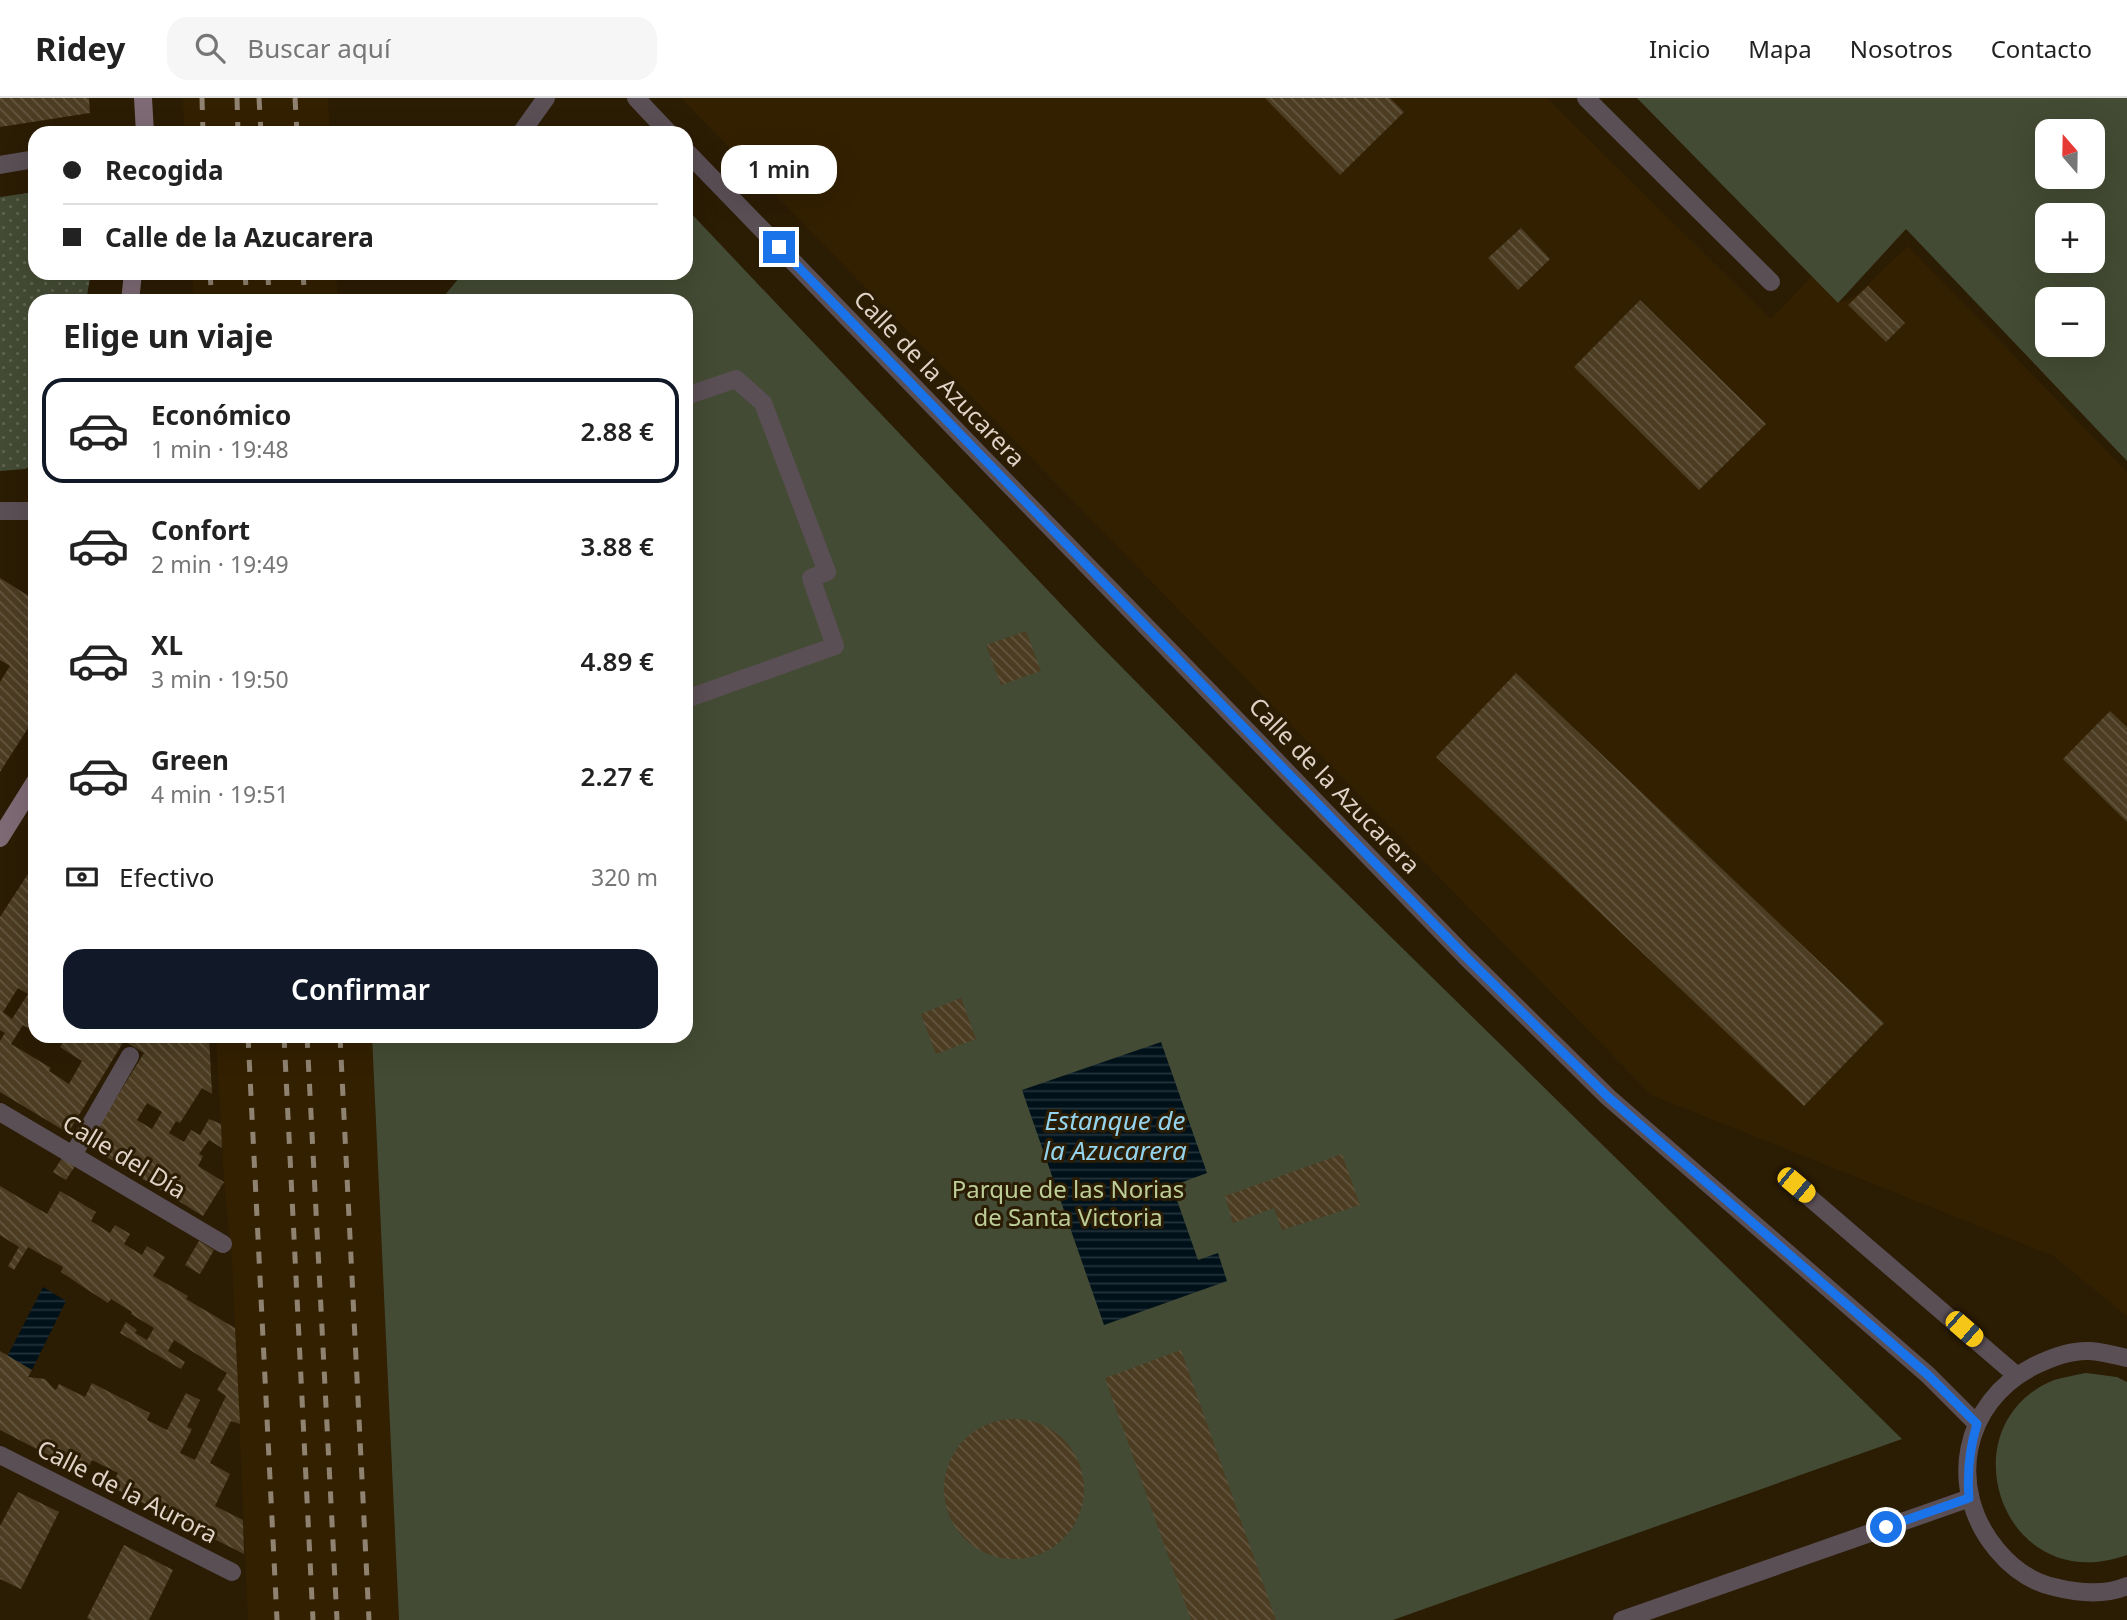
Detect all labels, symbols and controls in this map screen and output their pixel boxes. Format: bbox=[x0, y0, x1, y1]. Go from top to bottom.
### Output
search box bbox=[167, 17, 657, 80]
text: Ridey bbox=[35, 26, 125, 71]
icon: search bbox=[191, 29, 229, 67]
text: Buscar aquí bbox=[247, 30, 391, 66]
text: Inicio bbox=[1649, 32, 1710, 65]
text: Mapa bbox=[1748, 32, 1812, 65]
text: Nosotros bbox=[1850, 32, 1953, 65]
text: Contacto bbox=[1991, 32, 2092, 65]
north arrow bbox=[2035, 119, 2105, 189]
map controls bbox=[2035, 119, 2105, 357]
callout: 1 min bbox=[721, 145, 837, 194]
text: Recogida bbox=[105, 152, 223, 188]
text: 1 min bbox=[748, 153, 810, 185]
button: + bbox=[2035, 203, 2105, 273]
text: Calle de la Azucarera bbox=[105, 219, 374, 255]
route end bbox=[763, 231, 795, 263]
street label: Calle de la Azucarera bbox=[847, 283, 1033, 473]
button: − bbox=[2035, 287, 2105, 357]
text: Elige un viaje bbox=[63, 314, 273, 357]
text: Económico bbox=[151, 397, 291, 433]
icon: car bbox=[67, 399, 130, 462]
text: 2.88 € bbox=[581, 413, 654, 449]
text: 1 min · 19:48 bbox=[151, 433, 289, 465]
text: Confort bbox=[151, 512, 250, 548]
icon: car bbox=[67, 514, 130, 577]
text: 3.88 € bbox=[581, 528, 654, 564]
text: 2 min · 19:49 bbox=[151, 548, 289, 580]
text: XL bbox=[151, 627, 183, 663]
icon: car bbox=[67, 629, 130, 692]
text: 4.89 € bbox=[581, 643, 654, 679]
text: 3 min · 19:50 bbox=[151, 663, 289, 695]
street label: Calle de la Azucarera bbox=[1242, 690, 1428, 880]
text: Green bbox=[151, 742, 229, 778]
icon: car bbox=[67, 744, 130, 807]
text: 2.27 € bbox=[581, 758, 654, 794]
text: 4 min · 19:51 bbox=[151, 778, 289, 810]
icon: cash bbox=[63, 858, 101, 896]
text: Efectivo bbox=[119, 859, 215, 895]
text: 320 m bbox=[591, 861, 658, 893]
button: Confirmar bbox=[63, 949, 658, 1029]
water label: Estanque de la Azucarera bbox=[1043, 1102, 1187, 1168]
street label: Calle del Día bbox=[57, 1106, 193, 1206]
car bbox=[1774, 1163, 1819, 1207]
park label: Parque de las Norias de Santa Victoria bbox=[952, 1172, 1184, 1233]
car bbox=[1942, 1307, 1987, 1351]
street label: Calle de la Aurora bbox=[32, 1431, 223, 1550]
route start bbox=[1870, 1511, 1902, 1543]

